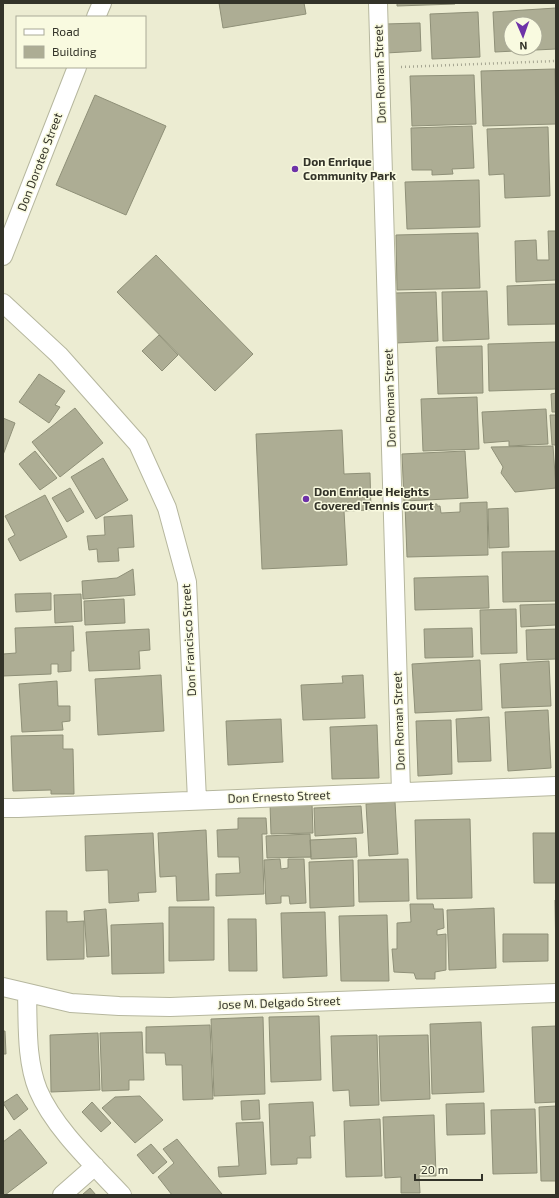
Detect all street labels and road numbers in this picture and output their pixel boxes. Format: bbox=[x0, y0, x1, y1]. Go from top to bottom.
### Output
street label: Don Roman Street bbox=[370, 24, 388, 124]
street label: Don Doroteo Street bbox=[14, 110, 64, 213]
street label: Don Roman Street bbox=[380, 348, 398, 448]
street label: Don Francisco Street bbox=[178, 583, 198, 697]
street label: Don Roman Street bbox=[389, 671, 407, 771]
street label: Don Ernesto Street bbox=[227, 787, 331, 805]
street label: Jose M. Delgado Street bbox=[217, 993, 341, 1011]

